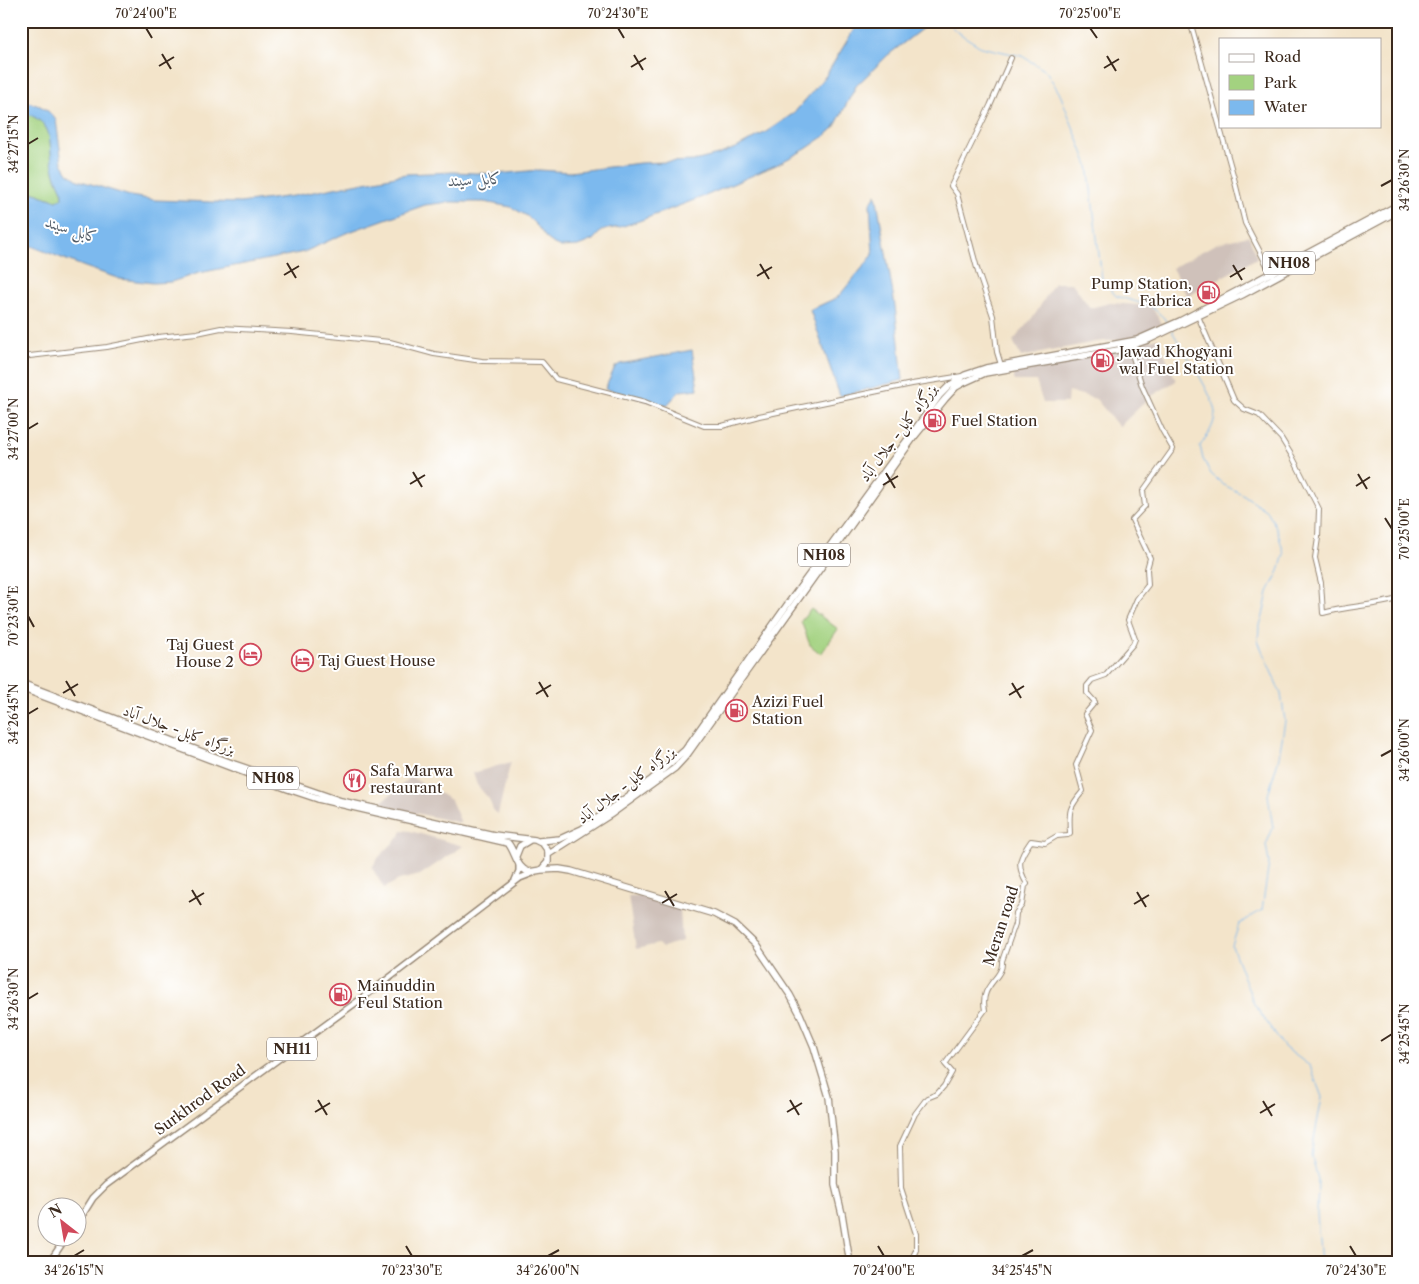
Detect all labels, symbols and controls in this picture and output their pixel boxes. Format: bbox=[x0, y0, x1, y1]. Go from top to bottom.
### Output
text: 70°24'00"E bbox=[115, 6, 177, 21]
text: 70°24'30"E bbox=[588, 6, 648, 21]
text: 70°25'00"E bbox=[1059, 6, 1121, 21]
legend bbox=[1219, 38, 1382, 128]
text: Road bbox=[1264, 47, 1301, 66]
text: Park bbox=[1264, 73, 1298, 92]
text: Water bbox=[1263, 97, 1308, 116]
text: 34°27'15"N bbox=[6, 115, 21, 173]
text: 34°26'30"N bbox=[1397, 149, 1412, 211]
water label: کابل سيند bbox=[447, 168, 503, 192]
water label: کابل سيند bbox=[42, 211, 101, 249]
road number: NH08 bbox=[1263, 252, 1315, 274]
place label: Pump Station, Fabrica bbox=[1091, 274, 1192, 310]
fuel station icon: Pump Station, Fabrica bbox=[1196, 281, 1220, 305]
place label: Jawad Khogyani wal Fuel Station bbox=[1117, 342, 1234, 378]
fuel station icon: Jawad Khogyani wal Fuel Station bbox=[1091, 349, 1115, 373]
street label: بزرگراه کابل- جلال آباد bbox=[855, 380, 942, 487]
text: 34°27'00"N bbox=[6, 398, 21, 460]
fuel station icon: Fuel Station bbox=[923, 409, 947, 433]
place label: Fuel Station bbox=[951, 411, 1038, 430]
text: 70°25'00"E bbox=[1397, 498, 1412, 560]
road number: NH08 bbox=[798, 544, 850, 566]
text: 70°23'30"E bbox=[6, 586, 21, 646]
place label: Taj Guest House 2 bbox=[167, 635, 235, 671]
hotel icon: Taj Guest House 2 bbox=[238, 642, 262, 666]
hotel icon: Taj Guest House bbox=[290, 649, 314, 673]
place label: Taj Guest House bbox=[318, 651, 435, 670]
text: 34°26'45"N bbox=[6, 683, 21, 744]
place label: Azizi Fuel Station bbox=[751, 692, 824, 728]
fuel station icon: Azizi Fuel Station bbox=[724, 699, 748, 723]
street label: بزرگراه کابل- جلال آباد bbox=[120, 700, 238, 761]
text: 34°26'00"N bbox=[1397, 718, 1412, 782]
street label: بزرگراه کابل- جلال آباد bbox=[573, 741, 680, 829]
place label: Safa Marwa restaurant bbox=[370, 761, 453, 797]
road number: NH08 bbox=[247, 766, 299, 790]
restaurant icon: Safa Marwa restaurant bbox=[342, 768, 366, 792]
street label: Meran road bbox=[979, 883, 1022, 968]
text: 34°26'30"N bbox=[6, 968, 21, 1030]
place label: Mainuddin Feul Station bbox=[357, 976, 443, 1012]
fuel station icon: Mainuddin Feul Station bbox=[329, 983, 353, 1007]
text: 34°25'45"N bbox=[1397, 1004, 1412, 1064]
road number: NH11 bbox=[267, 1038, 317, 1060]
street label: Surkhrod Road bbox=[150, 1060, 249, 1139]
north arrow bbox=[38, 1196, 88, 1246]
text: N bbox=[45, 1200, 65, 1222]
text: 34°26'15"N bbox=[44, 1263, 104, 1278]
text: 70°23'30"E bbox=[382, 1263, 442, 1278]
text: 34°26'00"N bbox=[516, 1263, 580, 1278]
text: 70°24'00"E bbox=[853, 1263, 915, 1278]
text: 34°25'45"N bbox=[992, 1263, 1052, 1278]
text: 70°24'30"E bbox=[1326, 1263, 1386, 1278]

